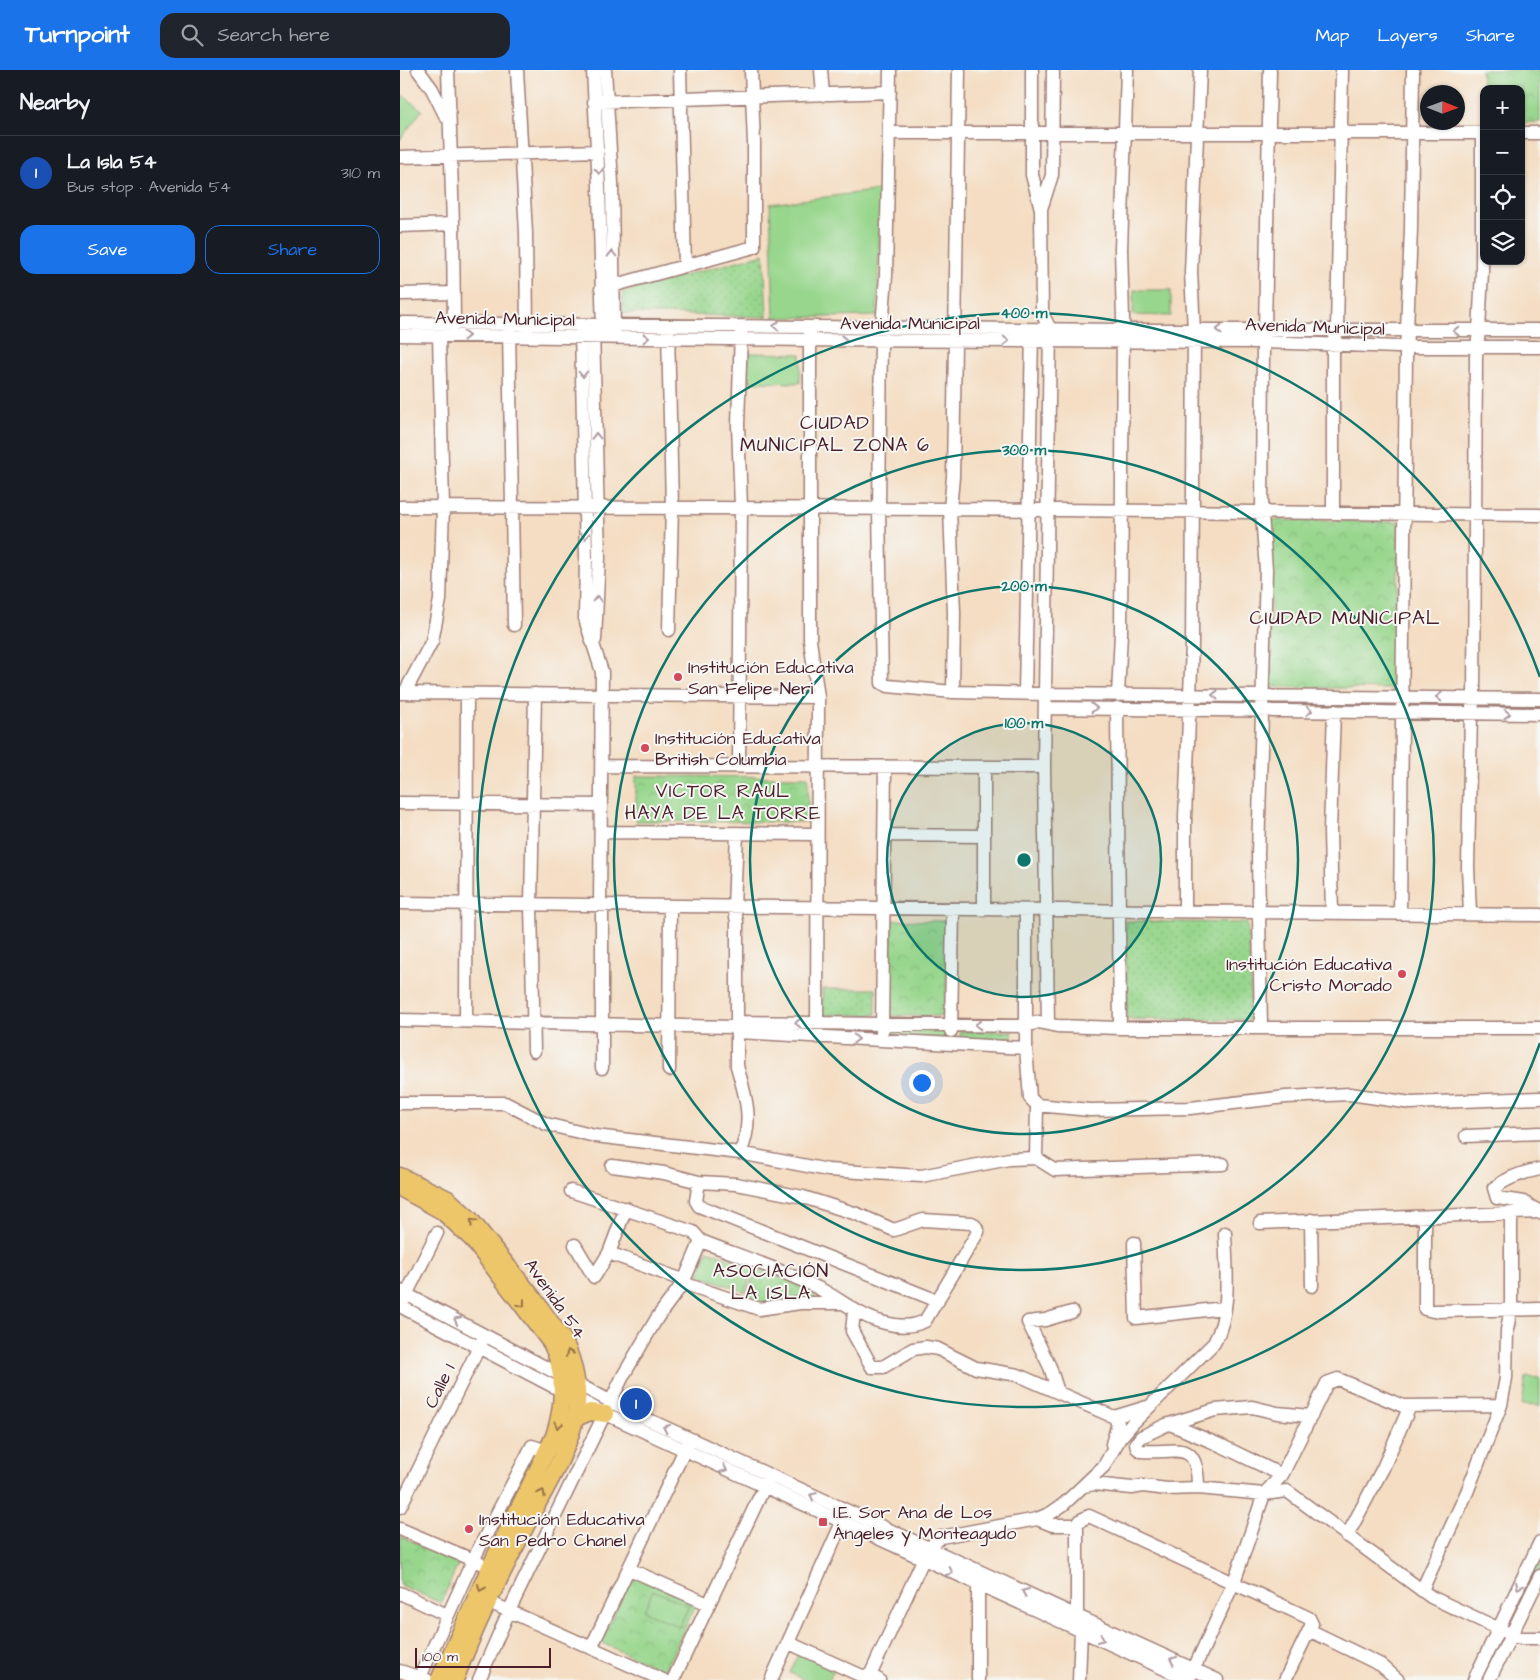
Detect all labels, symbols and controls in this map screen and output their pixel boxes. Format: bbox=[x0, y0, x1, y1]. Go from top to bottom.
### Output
search box bbox=[160, 13, 510, 58]
text: Turnpoint bbox=[25, 18, 130, 52]
icon: search bbox=[178, 21, 206, 49]
text: Search here bbox=[218, 22, 330, 49]
text: Map bbox=[1315, 23, 1349, 48]
text: Layers bbox=[1377, 23, 1438, 48]
text: Share bbox=[1466, 23, 1515, 48]
north arrow bbox=[1420, 85, 1465, 130]
map controls bbox=[1480, 85, 1525, 265]
button: + bbox=[1480, 85, 1525, 130]
text: Nearby bbox=[20, 88, 90, 117]
button: − bbox=[1480, 130, 1525, 175]
text: La Isla 54 bbox=[67, 149, 157, 176]
text: 1 bbox=[35, 162, 37, 184]
text: 310 m bbox=[341, 162, 380, 184]
one-way arrow bbox=[593, 167, 604, 175]
button: locate bbox=[1480, 175, 1525, 220]
text: Bus stop · Avenida 54 bbox=[67, 176, 231, 198]
button: layers bbox=[1480, 220, 1525, 265]
button: Save bbox=[20, 225, 195, 274]
button: Share bbox=[205, 225, 380, 274]
one-way arrow bbox=[607, 250, 617, 258]
text: 400 m bbox=[1001, 303, 1048, 324]
street label: Avenida Municipal bbox=[435, 305, 575, 333]
street label: Avenida Municipal bbox=[840, 311, 980, 336]
street label: Avenida Municipal bbox=[1245, 312, 1385, 342]
one-way arrow bbox=[772, 321, 780, 331]
one-way arrow bbox=[1214, 325, 1222, 335]
one-way arrow bbox=[1452, 326, 1460, 336]
one-way arrow bbox=[462, 331, 470, 341]
one-way arrow bbox=[642, 333, 650, 343]
one-way arrow bbox=[840, 335, 848, 345]
one-way arrow bbox=[1002, 336, 1010, 346]
one-way arrow bbox=[578, 370, 588, 378]
district label: CIUDAD MUNICIPAL ZONA 6 bbox=[740, 410, 930, 459]
one-way arrow bbox=[591, 432, 601, 440]
text: 300 m bbox=[1001, 440, 1046, 461]
one-way arrow bbox=[580, 532, 591, 540]
text: 200 m bbox=[1000, 576, 1047, 597]
one-way arrow bbox=[592, 594, 602, 602]
district label: CIUDAD MUNICIPAL bbox=[1249, 604, 1441, 632]
place label: Institución Educativa San Felipe Neri bbox=[688, 655, 854, 701]
marker: Institución Educativa San Felipe Neri bbox=[672, 671, 684, 683]
one-way arrow bbox=[1211, 690, 1218, 700]
one-way arrow bbox=[1435, 692, 1442, 702]
one-way arrow bbox=[1090, 703, 1098, 713]
one-way arrow bbox=[1306, 706, 1314, 716]
one-way arrow bbox=[1504, 709, 1511, 719]
text: 100 m bbox=[1005, 713, 1044, 734]
place label: Institución Educativa British Columbia bbox=[655, 726, 821, 772]
marker: Institución Educativa British Columbia bbox=[639, 742, 651, 754]
district label: VICTOR RAUL HAYA DE LA TORRE bbox=[625, 778, 821, 827]
centre of rings bbox=[1015, 851, 1033, 869]
place label: Institución Educativa Cristo Morado bbox=[1226, 952, 1392, 998]
marker: Institución Educativa Cristo Morado bbox=[1396, 968, 1408, 980]
one-way arrow bbox=[794, 1018, 802, 1028]
one-way arrow bbox=[973, 1020, 981, 1030]
one-way arrow bbox=[853, 1033, 861, 1044]
your location bbox=[909, 1070, 935, 1096]
one-way arrow bbox=[470, 1219, 479, 1228]
street label: Avenida 54 bbox=[518, 1254, 592, 1344]
district label: ASOCIACIÓN LA ISLA bbox=[713, 1258, 829, 1307]
one-way arrow bbox=[516, 1298, 525, 1308]
one-way arrow bbox=[453, 1316, 462, 1326]
one-way arrow bbox=[565, 1349, 575, 1358]
street label: Calle 1 bbox=[419, 1359, 461, 1413]
pin: 1 bbox=[620, 1385, 652, 1423]
one-way arrow bbox=[553, 1420, 563, 1429]
one-way arrow bbox=[662, 1423, 671, 1434]
one-way arrow bbox=[719, 1463, 728, 1474]
one-way arrow bbox=[536, 1490, 546, 1499]
one-way arrow bbox=[809, 1492, 818, 1502]
place label: I.E. Sor Ana de Los Ángeles y Monteagudo bbox=[833, 1500, 1016, 1547]
place label: Institución Educativa San Pedro Chanel bbox=[479, 1507, 645, 1553]
marker: I.E. Sor Ana de Los Ángeles y Monteagudo bbox=[817, 1516, 829, 1528]
marker: Institución Educativa San Pedro Chanel bbox=[463, 1523, 475, 1535]
one-way arrow bbox=[944, 1566, 953, 1576]
one-way arrow bbox=[1515, 1581, 1526, 1590]
one-way arrow bbox=[476, 1583, 487, 1592]
one-way arrow bbox=[1021, 1588, 1030, 1599]
one-way arrow bbox=[1096, 1633, 1105, 1644]
scale bar bbox=[415, 1645, 551, 1668]
text: 100 m bbox=[422, 1647, 458, 1667]
one-way arrow bbox=[1169, 1655, 1178, 1666]

